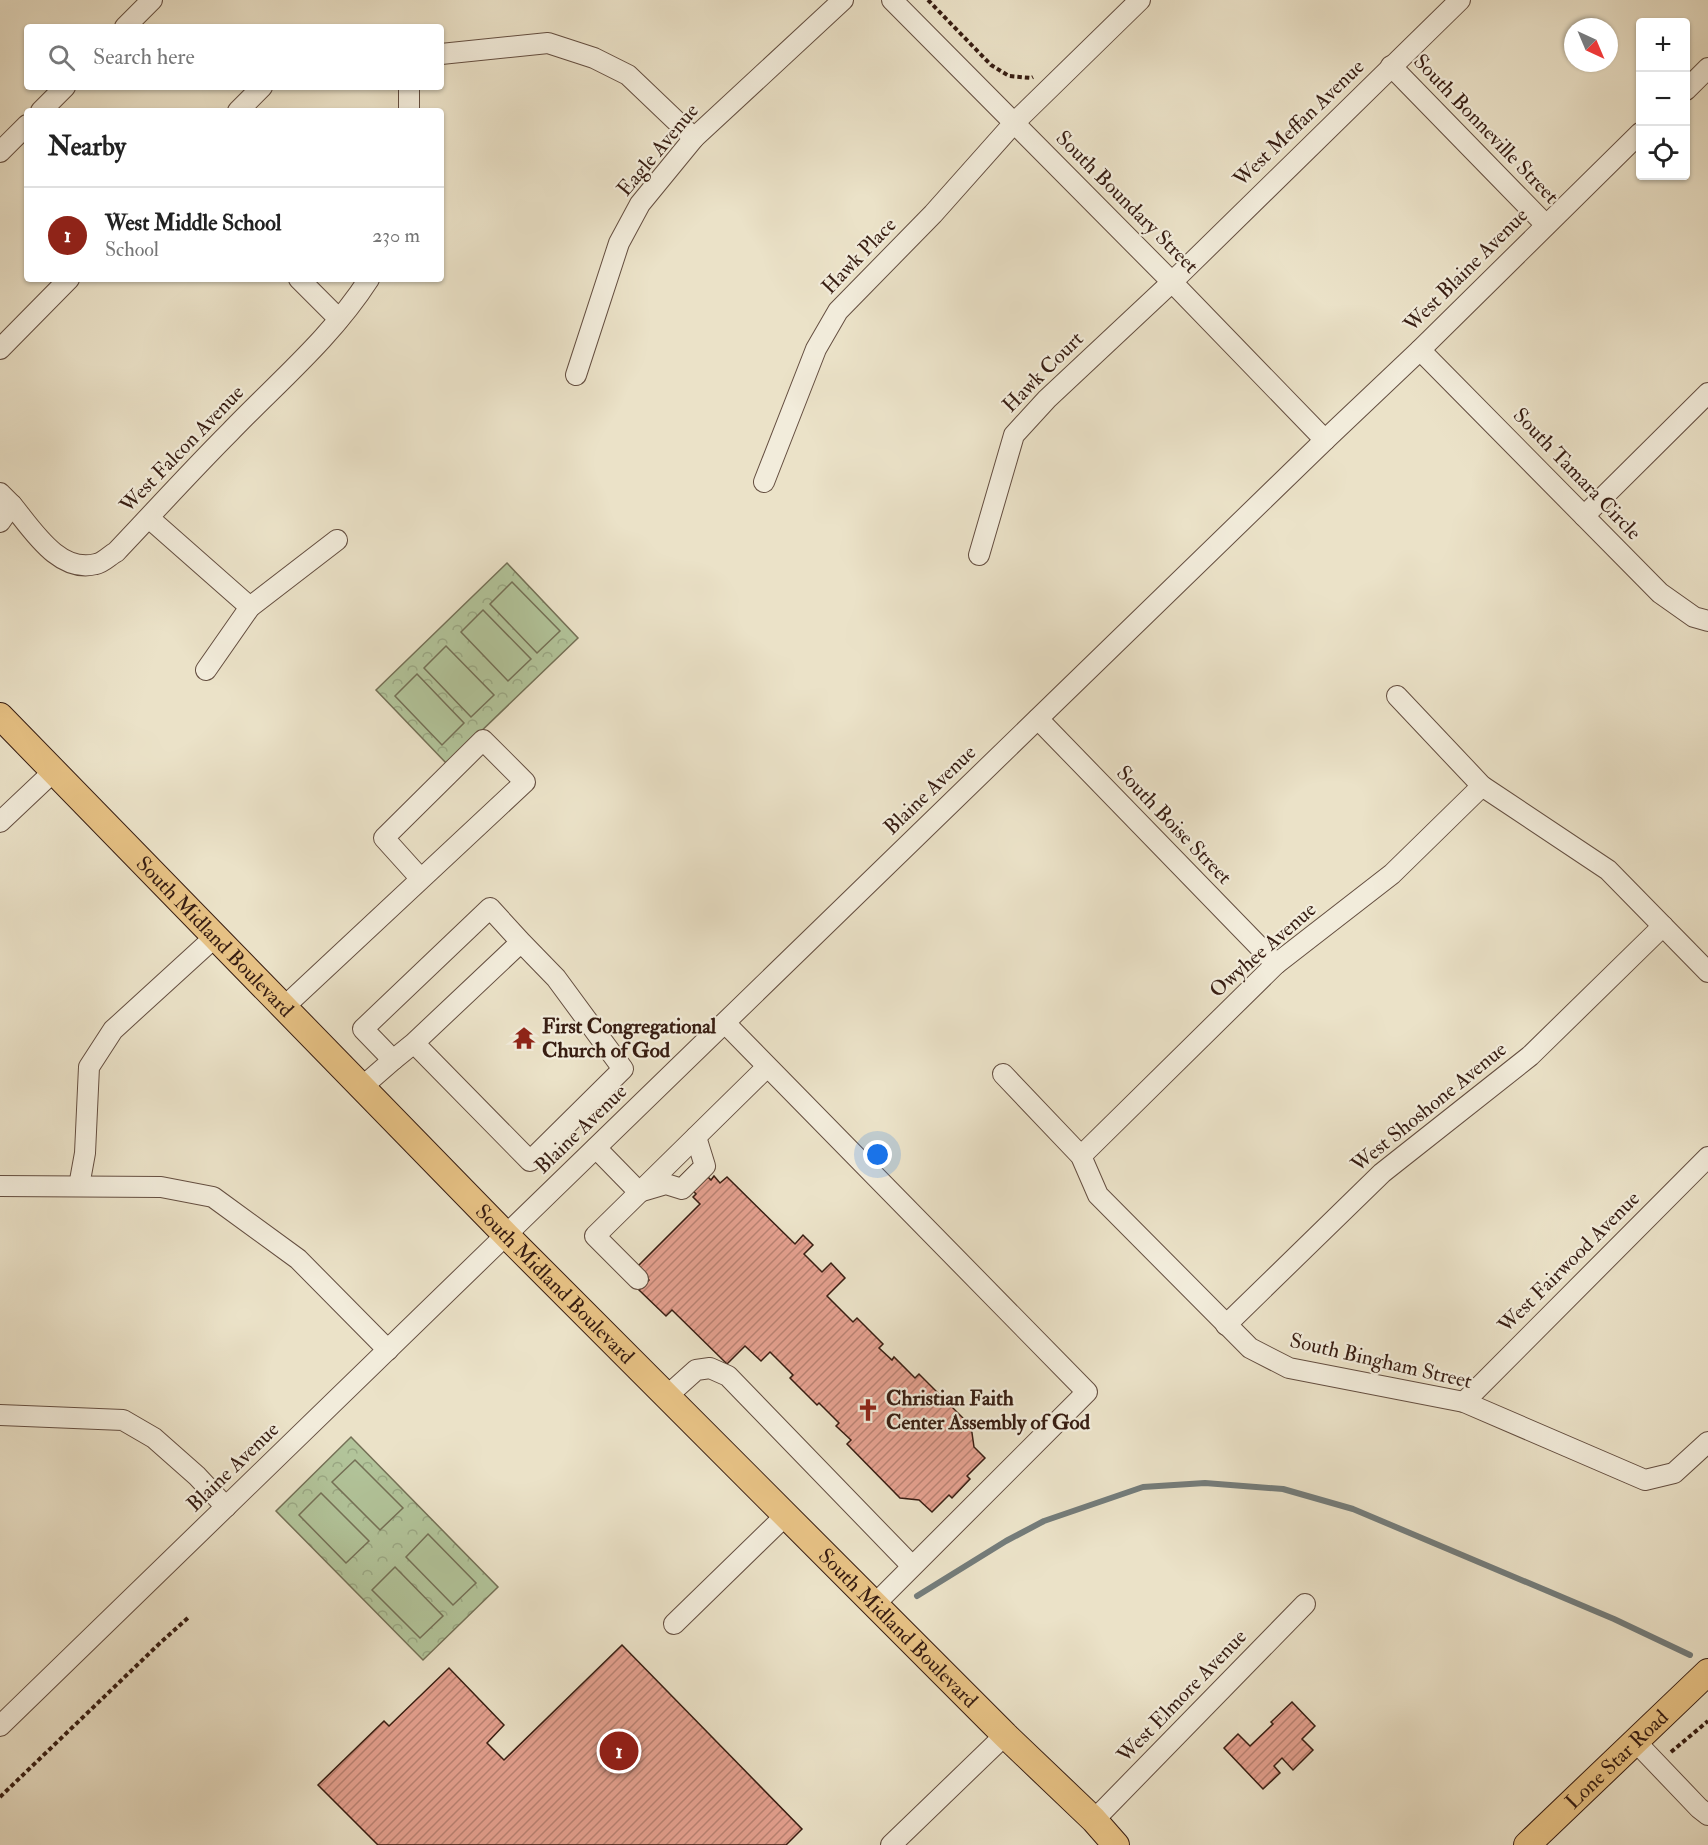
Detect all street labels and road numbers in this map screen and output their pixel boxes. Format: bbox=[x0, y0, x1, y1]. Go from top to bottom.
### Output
street label: South Bonneville Street bbox=[1407, 48, 1565, 210]
street label: West Meffan Avenue bbox=[1227, 53, 1370, 193]
street label: Eagle Avenue bbox=[611, 98, 705, 202]
street label: South Boundary Street bbox=[1050, 125, 1204, 279]
street label: West Blaine Avenue bbox=[1397, 202, 1534, 339]
street label: Hawk Place bbox=[816, 212, 902, 300]
street label: Hawk Court bbox=[997, 326, 1089, 418]
street label: West Falcon Avenue bbox=[113, 379, 250, 519]
street label: South Tamara Circle bbox=[1507, 402, 1647, 546]
street label: Blaine Avenue bbox=[878, 739, 982, 841]
street label: South Boise Street bbox=[1110, 760, 1238, 890]
street label: South Midland Boulevard bbox=[130, 850, 300, 1023]
street label: Owyhee Avenue bbox=[1204, 896, 1322, 1004]
street label: West Shoshone Avenue bbox=[1345, 1036, 1512, 1179]
street label: Blaine Avenue bbox=[529, 1078, 633, 1180]
street label: West Fairwood Avenue bbox=[1492, 1185, 1646, 1339]
street label: South Midland Boulevard bbox=[470, 1198, 641, 1370]
street label: South Bingham Street bbox=[1287, 1327, 1475, 1395]
street label: Blaine Avenue bbox=[181, 1416, 285, 1518]
street label: South Midland Boulevard bbox=[813, 1542, 984, 1714]
street label: West Elmore Avenue bbox=[1111, 1623, 1253, 1769]
street label: Lone Star Road bbox=[1559, 1703, 1674, 1815]

